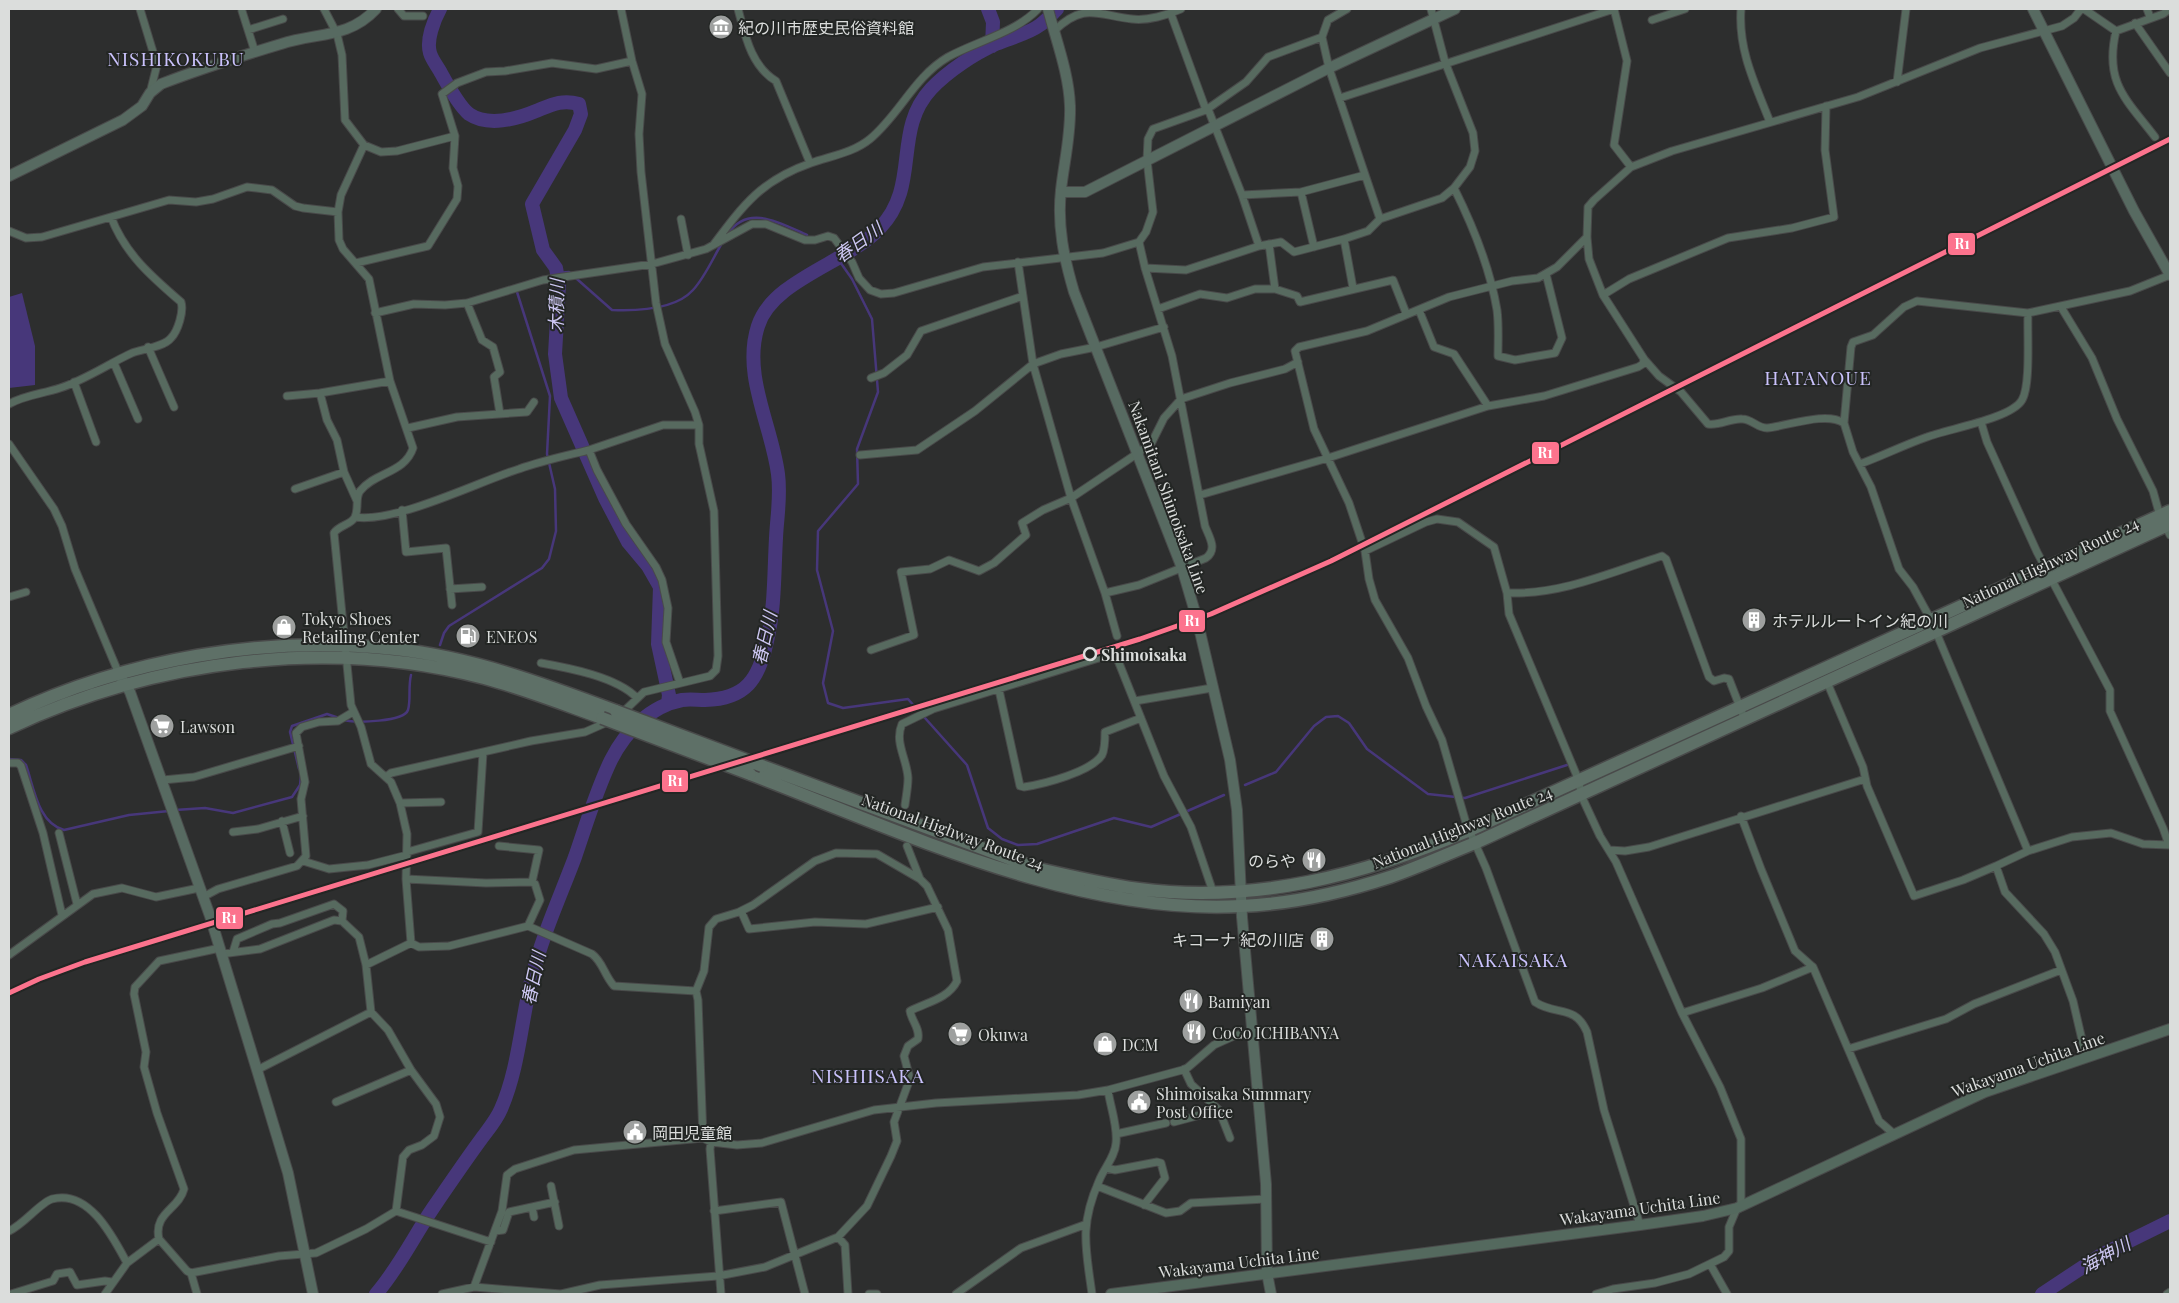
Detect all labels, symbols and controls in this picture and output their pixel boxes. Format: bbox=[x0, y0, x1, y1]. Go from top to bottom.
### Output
museum icon: 紀の川市歴史民俗資料館 bbox=[708, 14, 734, 40]
place label: 紀の川市歴史民俗資料館 bbox=[738, 17, 914, 38]
district label: NISHIKOKUBU bbox=[107, 45, 245, 71]
water label: 春日川 bbox=[829, 215, 889, 268]
line badge: R1 bbox=[1947, 232, 1976, 256]
text: R1 bbox=[1954, 234, 1970, 253]
water label: 木積川 bbox=[544, 277, 569, 333]
district label: HATANOUE bbox=[1764, 364, 1872, 390]
street label: Nakamitani Shimoisaka Line bbox=[1124, 398, 1214, 596]
line badge: R1 bbox=[1531, 441, 1560, 465]
text: R1 bbox=[1537, 443, 1553, 462]
street label: National Highway Route 24 bbox=[1959, 512, 2142, 612]
water label: 春日川 bbox=[746, 607, 782, 667]
building icon: ホテルルートイン紀の川 bbox=[1741, 607, 1767, 633]
place label: Tokyo Shoes Retailing Center bbox=[302, 608, 419, 647]
line badge: R1 bbox=[1178, 609, 1206, 633]
place label: ホテルルートイン紀の川 bbox=[1772, 610, 1948, 631]
text: R1 bbox=[1184, 611, 1200, 630]
shop icon: Tokyo Shoes Retailing Center bbox=[271, 614, 297, 640]
fuel station icon: ENEOS bbox=[455, 623, 481, 649]
place label: ENEOS bbox=[486, 626, 537, 647]
place label: Shimoisaka bbox=[1101, 644, 1188, 665]
marker: Shimoisaka bbox=[1083, 647, 1097, 661]
supermarket icon: Lawson bbox=[149, 713, 175, 739]
place label: Lawson bbox=[180, 716, 235, 737]
line badge: R1 bbox=[661, 769, 689, 793]
text: R1 bbox=[667, 771, 683, 790]
street label: National Highway Route 24 bbox=[1369, 781, 1555, 873]
street label: National Highway Route 24 bbox=[859, 788, 1047, 874]
restaurant icon: のらや bbox=[1301, 847, 1327, 873]
place label: のらや bbox=[1248, 850, 1296, 871]
line badge: R1 bbox=[215, 906, 244, 930]
text: R1 bbox=[221, 908, 237, 927]
building icon: キコーナ 紀の川店 bbox=[1309, 926, 1335, 952]
place label: キコーナ 紀の川店 bbox=[1172, 929, 1304, 950]
district label: NAKAISAKA bbox=[1458, 946, 1568, 972]
water label: 春日川 bbox=[516, 947, 551, 1007]
restaurant icon: Bamiyan bbox=[1178, 988, 1204, 1014]
place label: Bamiyan bbox=[1208, 991, 1271, 1012]
restaurant icon: CoCo ICHIBANYA bbox=[1181, 1019, 1207, 1045]
supermarket icon: Okuwa bbox=[947, 1021, 973, 1047]
place label: CoCo ICHIBANYA bbox=[1212, 1022, 1340, 1043]
place label: Okuwa bbox=[978, 1024, 1028, 1045]
street label: Wakayama Uchita Line bbox=[1948, 1026, 2108, 1102]
shop icon: DCM bbox=[1092, 1031, 1118, 1057]
place label: DCM bbox=[1122, 1034, 1159, 1055]
district label: NISHIISAKA bbox=[811, 1062, 925, 1088]
place label: Shimoisaka Summary Post Office bbox=[1156, 1083, 1311, 1122]
public building icon: Shimoisaka Summary Post Office bbox=[1126, 1089, 1152, 1115]
public building icon: 岡田児童館 bbox=[622, 1119, 648, 1145]
place label: 岡田児童館 bbox=[652, 1122, 732, 1143]
street label: Wakayama Uchita Line bbox=[1558, 1186, 1722, 1230]
water label: 海神川 bbox=[2076, 1230, 2136, 1279]
street label: Wakayama Uchita Line bbox=[1157, 1242, 1321, 1282]

